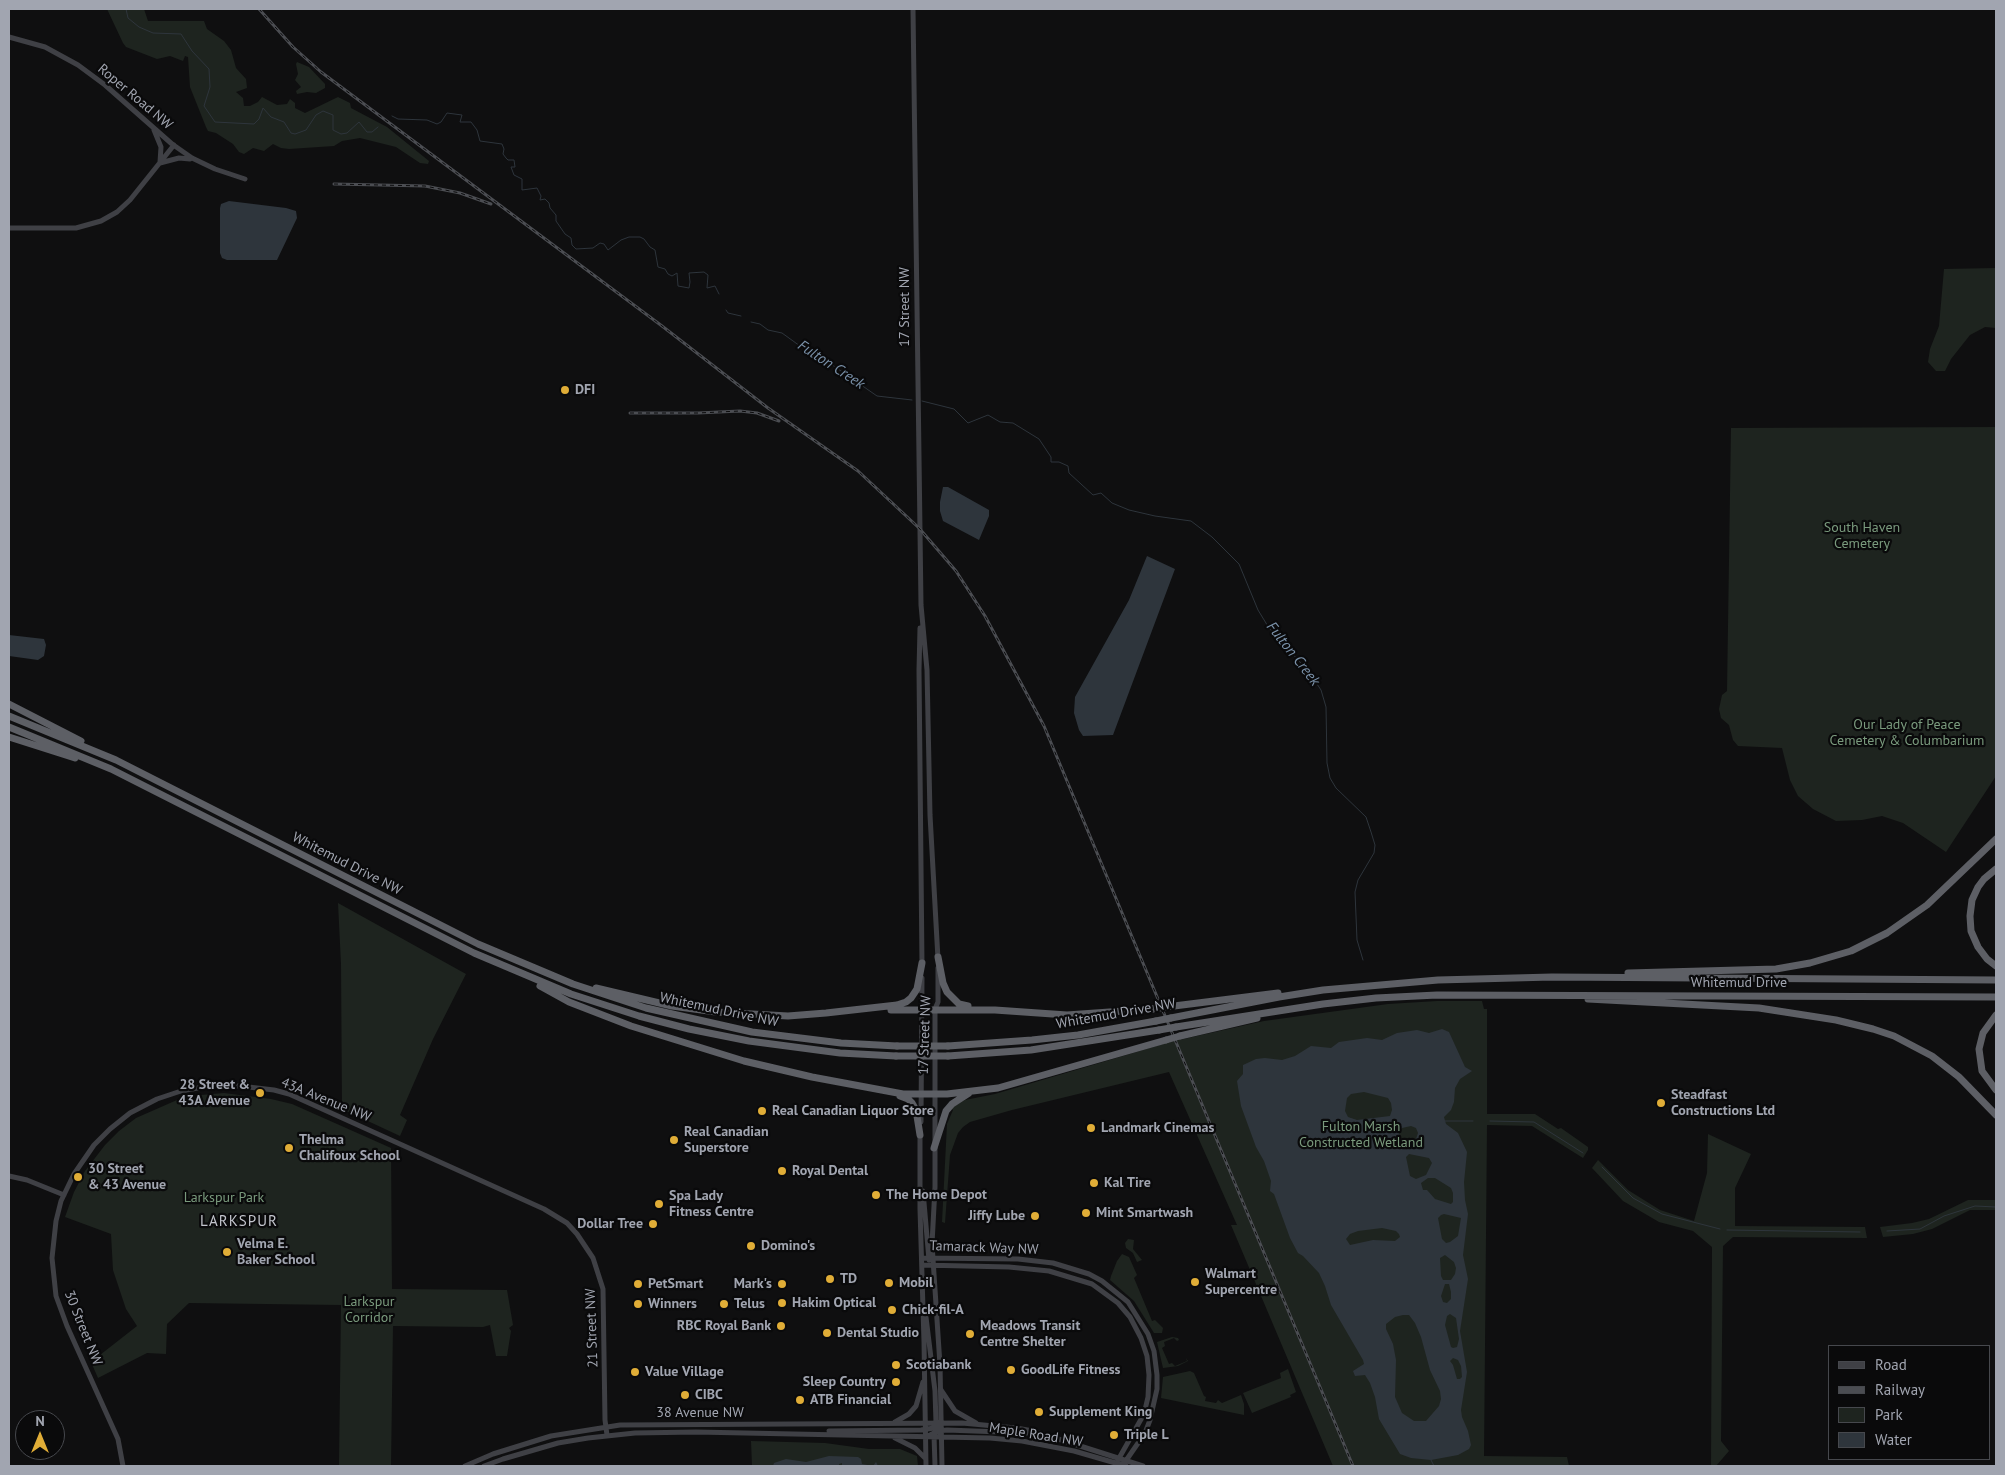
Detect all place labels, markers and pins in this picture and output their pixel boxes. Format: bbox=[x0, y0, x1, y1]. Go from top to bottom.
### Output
place label: DFI bbox=[575, 382, 595, 398]
marker: DFI bbox=[559, 384, 571, 396]
place label: 28 Street & 43A Avenue bbox=[178, 1077, 250, 1110]
marker: 28 Street & 43A Avenue bbox=[254, 1087, 266, 1099]
place label: Steadfast Constructions Ltd bbox=[1671, 1087, 1775, 1120]
marker: Steadfast Constructions Ltd bbox=[1655, 1097, 1667, 1109]
place label: Real Canadian Liquor Store bbox=[772, 1103, 934, 1119]
marker: Real Canadian Liquor Store bbox=[756, 1105, 768, 1117]
place label: Landmark Cinemas bbox=[1101, 1120, 1214, 1136]
marker: Landmark Cinemas bbox=[1085, 1122, 1097, 1134]
place label: Real Canadian Superstore bbox=[684, 1124, 769, 1156]
place label: Thelma Chalifoux School bbox=[299, 1132, 400, 1164]
marker: Real Canadian Superstore bbox=[668, 1134, 680, 1146]
marker: Thelma Chalifoux School bbox=[283, 1142, 295, 1154]
place label: 30 Street & 43 Avenue bbox=[88, 1161, 166, 1194]
place label: Royal Dental bbox=[792, 1163, 868, 1179]
marker: Royal Dental bbox=[776, 1165, 788, 1177]
marker: 30 Street & 43 Avenue bbox=[72, 1171, 84, 1183]
place label: Kal Tire bbox=[1104, 1175, 1151, 1191]
marker: Kal Tire bbox=[1088, 1177, 1100, 1189]
place label: The Home Depot bbox=[886, 1187, 987, 1203]
place label: Spa Lady Fitness Centre bbox=[669, 1188, 754, 1220]
marker: The Home Depot bbox=[870, 1189, 882, 1201]
marker: Spa Lady Fitness Centre bbox=[653, 1198, 665, 1210]
place label: Mint Smartwash bbox=[1096, 1205, 1193, 1221]
marker: Mint Smartwash bbox=[1080, 1207, 1092, 1219]
place label: Jiffy Lube bbox=[968, 1208, 1025, 1224]
marker: Jiffy Lube bbox=[1029, 1210, 1041, 1222]
place label: Dollar Tree bbox=[577, 1216, 643, 1232]
marker: Dollar Tree bbox=[647, 1218, 659, 1230]
place label: Velma E. Baker School bbox=[237, 1236, 315, 1268]
place label: Domino's bbox=[761, 1238, 815, 1254]
marker: Domino's bbox=[745, 1240, 757, 1252]
marker: Velma E. Baker School bbox=[221, 1246, 233, 1258]
place label: Walmart Supercentre bbox=[1205, 1266, 1277, 1298]
place label: TD bbox=[840, 1271, 857, 1287]
marker: TD bbox=[824, 1273, 836, 1285]
place label: Mobil bbox=[899, 1275, 933, 1291]
place label: PetSmart bbox=[648, 1276, 703, 1292]
place label: Mark's bbox=[734, 1276, 772, 1292]
marker: Walmart Supercentre bbox=[1189, 1276, 1201, 1288]
marker: Mobil bbox=[883, 1277, 895, 1289]
marker: PetSmart bbox=[632, 1278, 644, 1290]
marker: Mark's bbox=[776, 1278, 788, 1290]
place label: Hakim Optical bbox=[792, 1295, 876, 1311]
place label: Winners bbox=[648, 1296, 697, 1312]
place label: Telus bbox=[734, 1296, 765, 1312]
marker: Hakim Optical bbox=[776, 1297, 788, 1309]
marker: Winners bbox=[632, 1298, 644, 1310]
marker: Telus bbox=[718, 1298, 730, 1310]
place label: Chick-fil-A bbox=[902, 1302, 964, 1318]
marker: Chick-fil-A bbox=[886, 1304, 898, 1316]
place label: RBC Royal Bank bbox=[677, 1318, 771, 1334]
place label: Meadows Transit Centre Shelter bbox=[980, 1318, 1080, 1350]
marker: RBC Royal Bank bbox=[775, 1320, 787, 1332]
place label: Dental Studio bbox=[837, 1325, 919, 1341]
marker: Dental Studio bbox=[821, 1327, 833, 1339]
marker: Meadows Transit Centre Shelter bbox=[964, 1328, 976, 1340]
place label: Scotiabank bbox=[906, 1357, 971, 1373]
marker: Scotiabank bbox=[890, 1359, 902, 1371]
place label: GoodLife Fitness bbox=[1021, 1362, 1120, 1378]
place label: Value Village bbox=[645, 1364, 724, 1380]
marker: GoodLife Fitness bbox=[1005, 1364, 1017, 1376]
marker: Value Village bbox=[629, 1366, 641, 1378]
place label: Sleep Country bbox=[803, 1374, 886, 1390]
marker: Sleep Country bbox=[890, 1376, 902, 1388]
place label: CIBC bbox=[695, 1387, 723, 1403]
marker: CIBC bbox=[679, 1389, 691, 1401]
place label: ATB Financial bbox=[810, 1392, 891, 1408]
marker: ATB Financial bbox=[794, 1394, 806, 1406]
place label: Supplement King bbox=[1049, 1404, 1152, 1420]
marker: Supplement King bbox=[1033, 1406, 1045, 1418]
place label: Triple L bbox=[1124, 1427, 1169, 1443]
marker: Triple L bbox=[1108, 1429, 1120, 1441]

